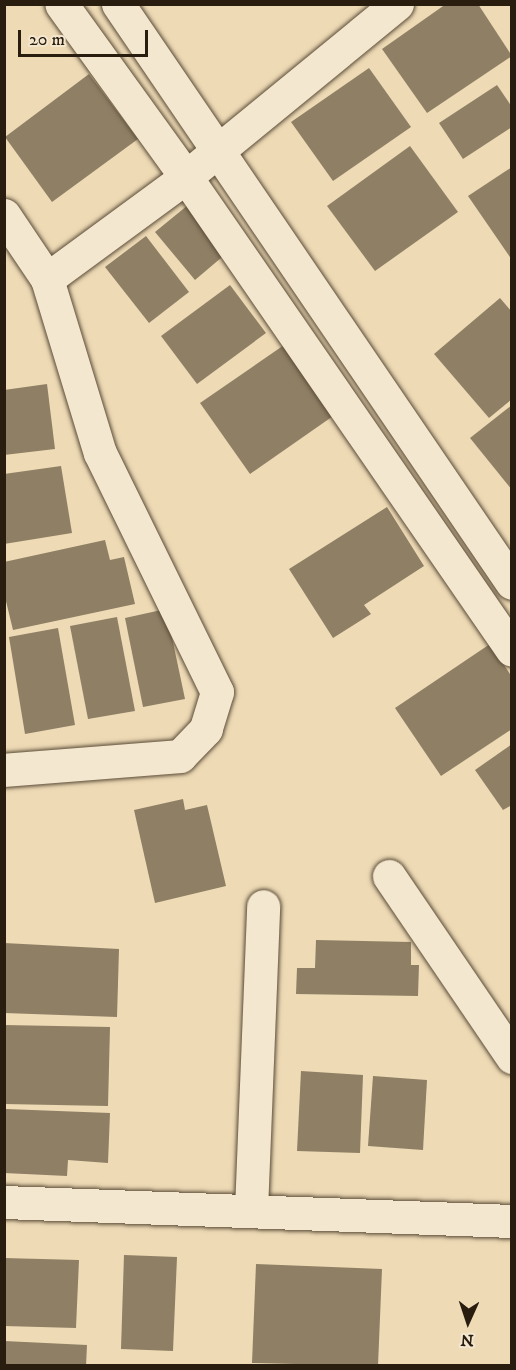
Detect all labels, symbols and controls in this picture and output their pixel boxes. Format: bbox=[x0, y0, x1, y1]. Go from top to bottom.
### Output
scale bar bbox=[21, 18, 152, 56]
text: 20 m bbox=[29, 29, 65, 51]
north arrow bbox=[438, 1292, 498, 1352]
text: N bbox=[460, 1330, 474, 1350]

